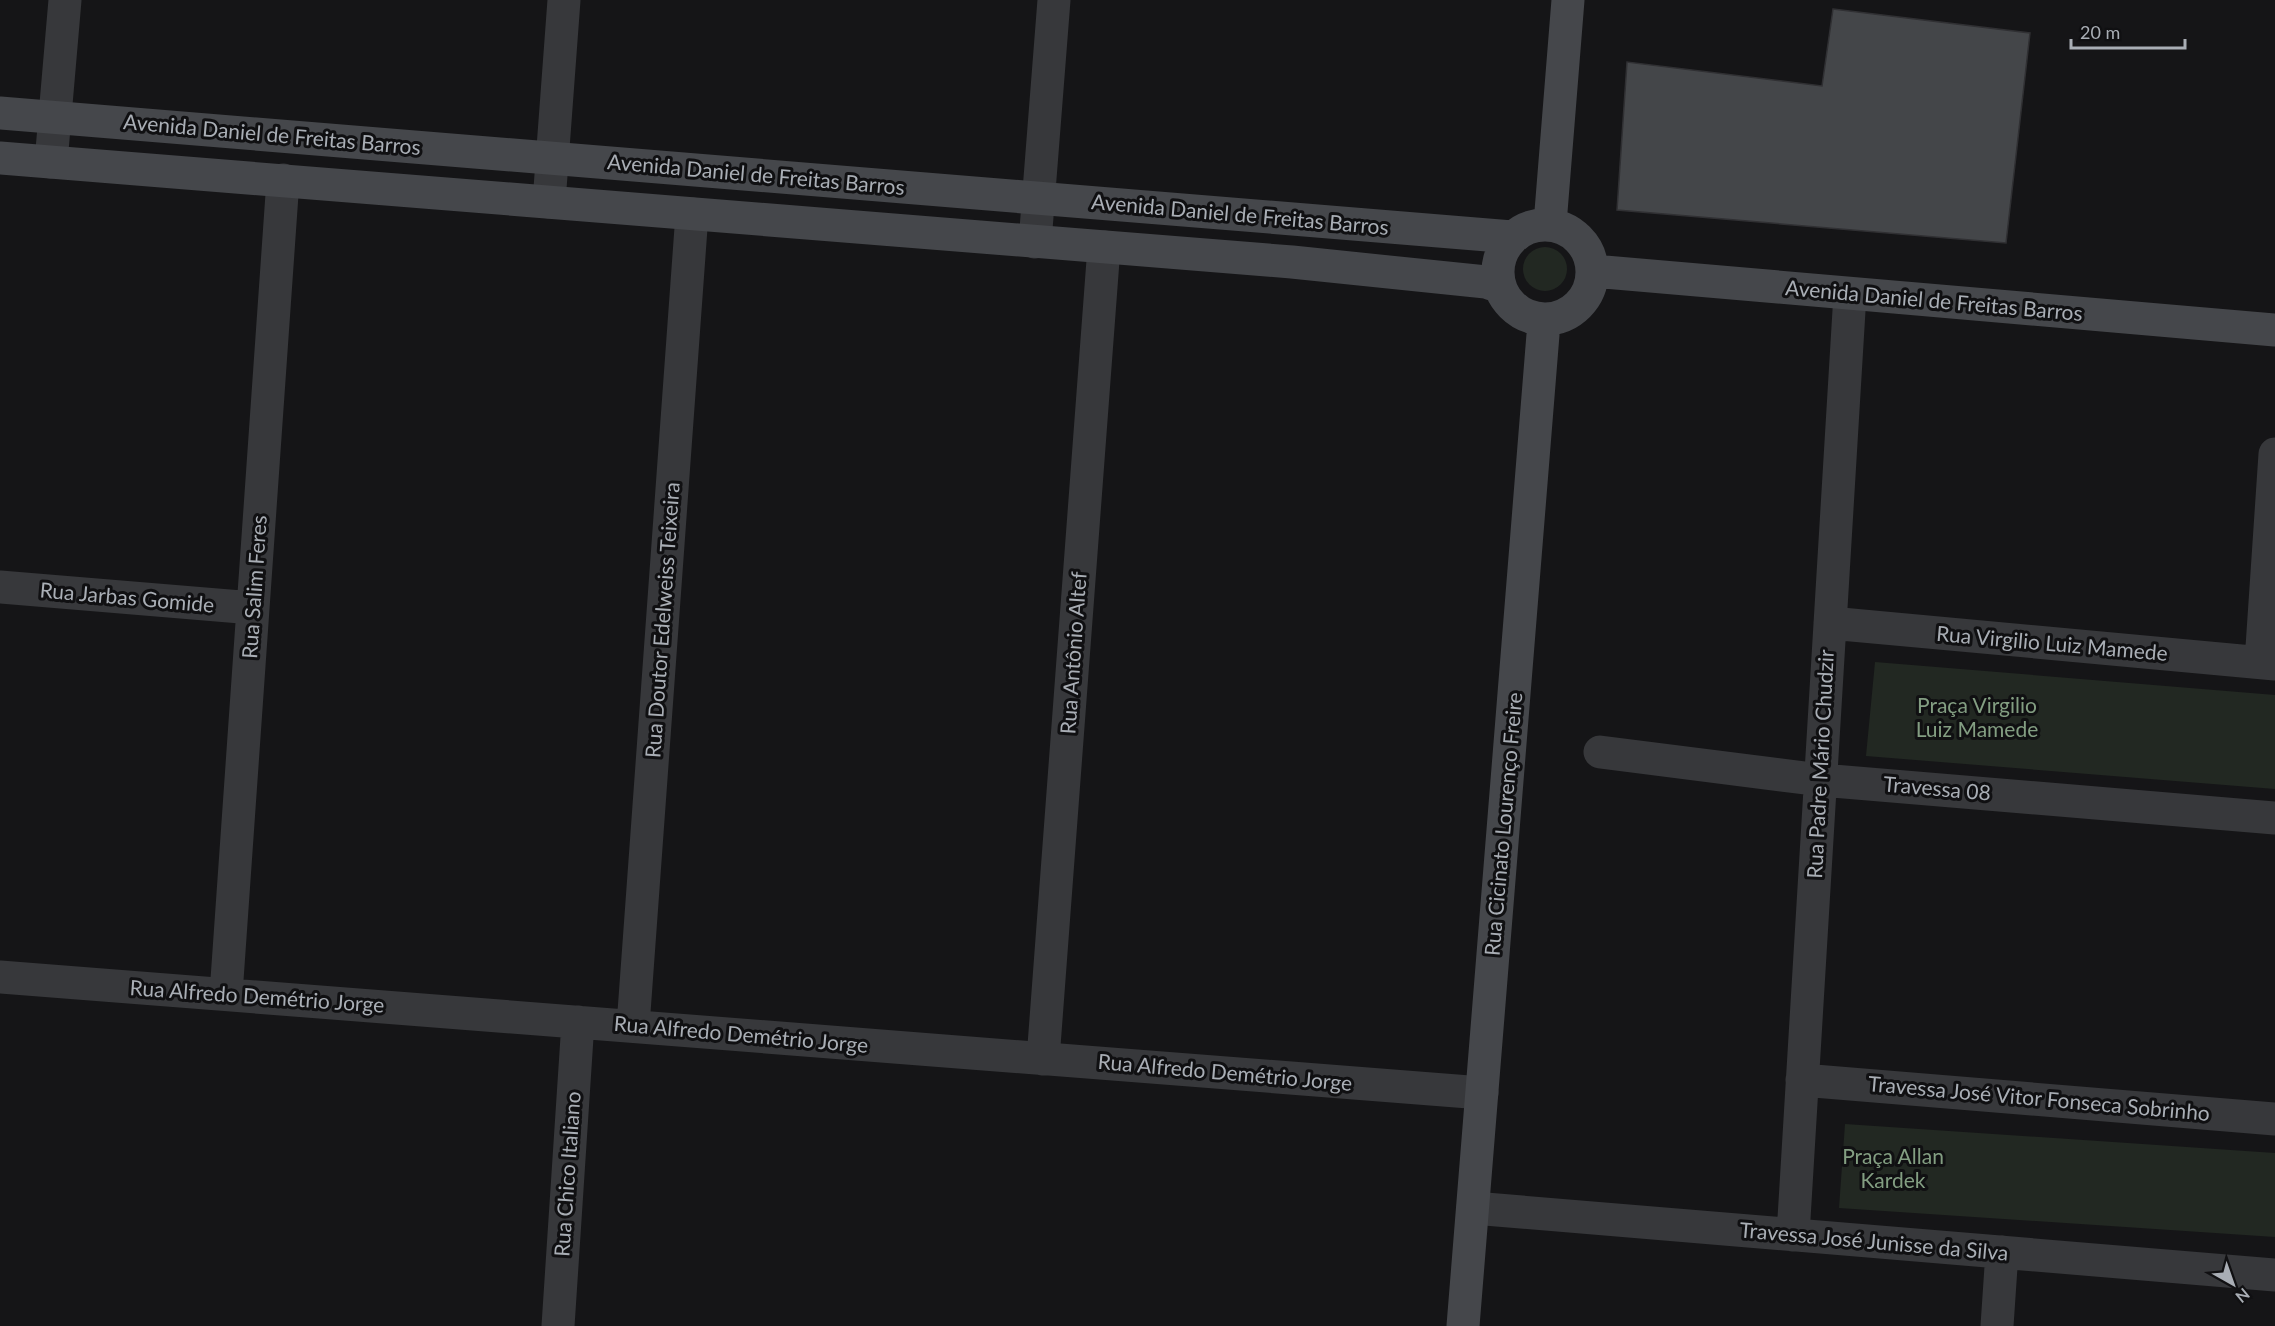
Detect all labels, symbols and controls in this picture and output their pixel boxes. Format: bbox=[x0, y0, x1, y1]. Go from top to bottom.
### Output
scale bar bbox=[2071, 12, 2185, 50]
text: 20 m bbox=[2080, 21, 2120, 43]
street label: Avenida Daniel de Freitas Barros bbox=[122, 108, 422, 159]
street label: Avenida Daniel de Freitas Barros bbox=[606, 148, 906, 199]
street label: Avenida Daniel de Freitas Barros bbox=[1090, 188, 1390, 239]
street label: Avenida Daniel de Freitas Barros bbox=[1784, 274, 2084, 325]
street label: Rua Doutor Edelweiss Teixeira bbox=[639, 481, 684, 759]
street label: Rua Salim Feres bbox=[236, 514, 271, 660]
street label: Rua Antônio Altef bbox=[1054, 570, 1091, 735]
street label: Rua Jarbas Gomide bbox=[39, 576, 215, 617]
street label: Rua Virgilio Luiz Mamede bbox=[1935, 620, 2169, 665]
street label: Rua Padre Mário Chudzir bbox=[1801, 648, 1838, 879]
street label: Rua Cicinato Lourenço Freire bbox=[1479, 691, 1526, 957]
park label: Praça Virgilio Luiz Mamede bbox=[1916, 692, 2038, 741]
street label: Travessa 08 bbox=[1882, 770, 1992, 805]
street label: Rua Alfredo Demétrio Jorge bbox=[129, 974, 385, 1017]
street label: Rua Alfredo Demétrio Jorge bbox=[613, 1010, 869, 1057]
street label: Rua Alfredo Demétrio Jorge bbox=[1097, 1048, 1353, 1095]
street label: Travessa José Vitor Fonseca Sobrinho bbox=[1867, 1070, 2211, 1125]
street label: Rua Chico Italiano bbox=[548, 1090, 585, 1257]
park label: Praça Allan Kardek bbox=[1842, 1143, 1944, 1192]
street label: Travessa José Junisse da Silva bbox=[1739, 1216, 2010, 1265]
north arrow bbox=[2203, 1254, 2263, 1314]
text: N bbox=[2232, 1285, 2254, 1307]

